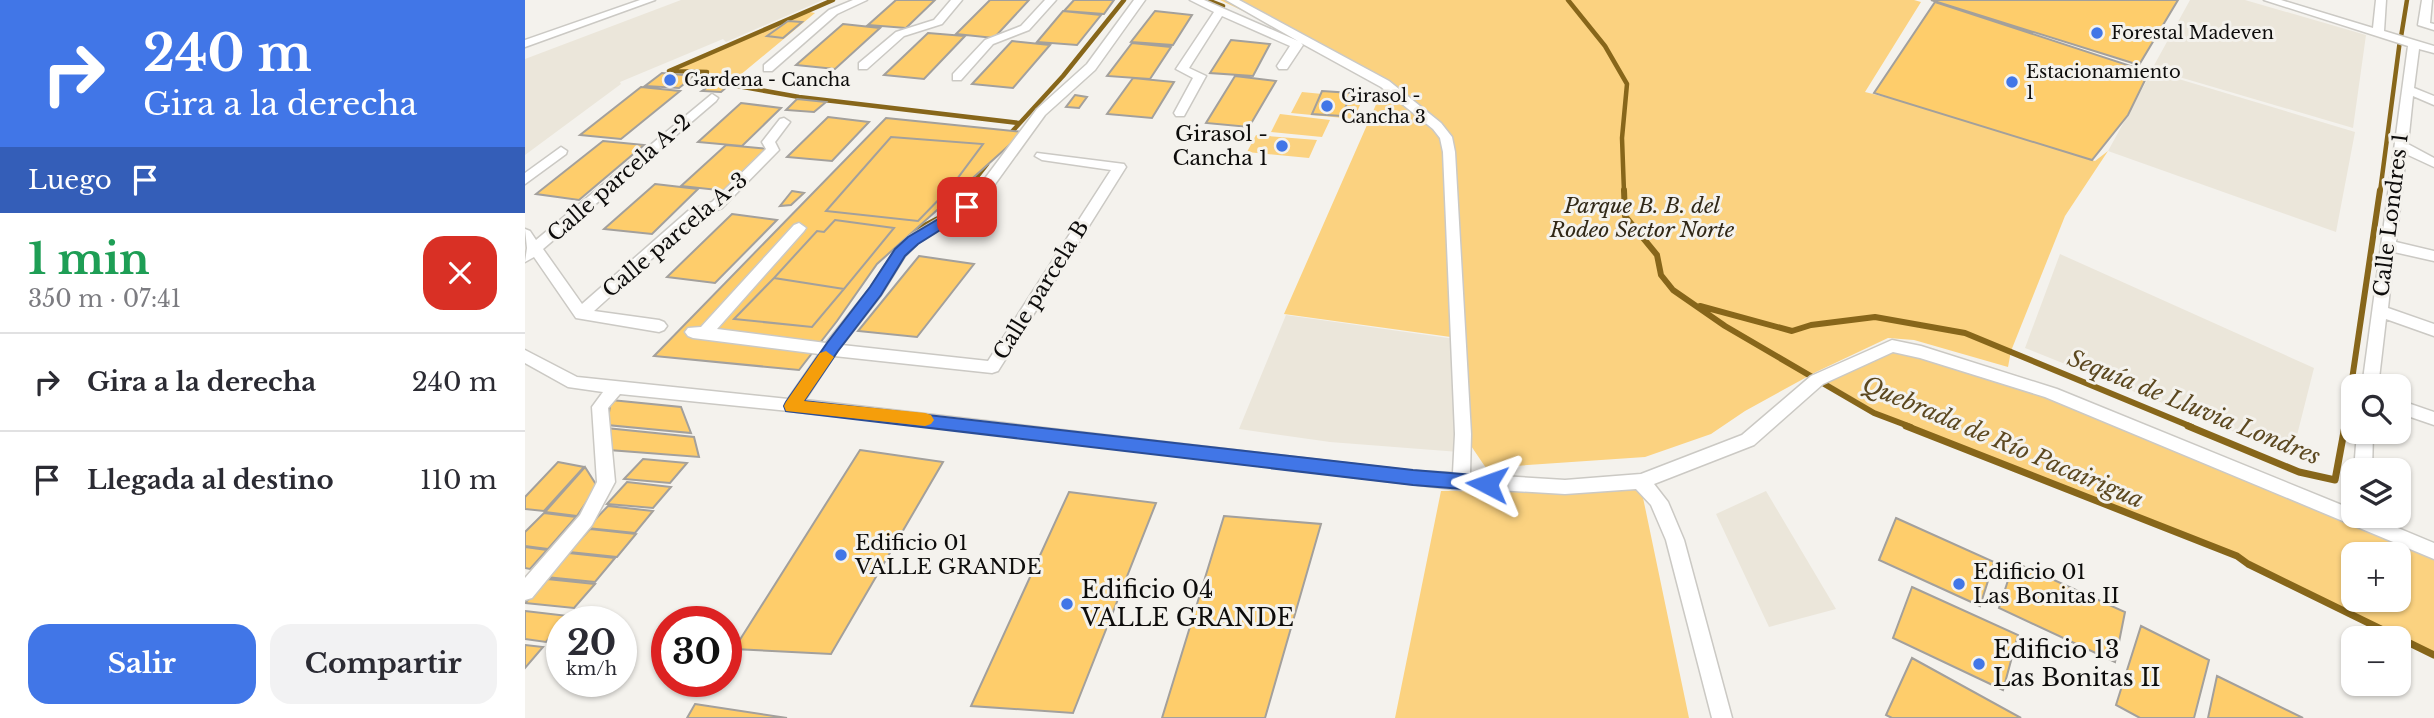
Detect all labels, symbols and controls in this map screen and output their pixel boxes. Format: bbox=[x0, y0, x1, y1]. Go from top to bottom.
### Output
place label: Forestal Madeven bbox=[2111, 22, 2274, 44]
text: 240 m bbox=[143, 23, 312, 84]
marker: Forestal Madeven bbox=[2089, 25, 2105, 41]
icon: right bbox=[28, 28, 119, 119]
place label: Estacionamiento 1 bbox=[2026, 61, 2181, 104]
place label: Gardena - Cancha bbox=[684, 69, 850, 91]
marker: Gardena - Cancha bbox=[662, 72, 678, 88]
marker: Estacionamiento 1 bbox=[2004, 74, 2020, 90]
text: Gira a la derecha bbox=[143, 84, 417, 124]
place label: Girasol - Cancha 3 bbox=[1341, 85, 1426, 128]
marker: Girasol - Cancha 3 bbox=[1319, 98, 1335, 114]
street label: Calle parcela A-2 bbox=[542, 109, 696, 247]
place label: Girasol - Cancha 1 bbox=[1173, 121, 1268, 171]
street label: Calle Londres 1 bbox=[2368, 132, 2414, 298]
marker: Girasol - Cancha 1 bbox=[1274, 138, 1290, 154]
icon: arrive bbox=[126, 161, 164, 199]
text: Luego bbox=[28, 164, 112, 196]
street label: Calle parcela A-3 bbox=[597, 167, 753, 303]
pin bbox=[937, 177, 997, 237]
icon: arrive bbox=[948, 188, 986, 226]
park label: Parque B. B. del Rodeo Sector Norte bbox=[1549, 193, 1735, 243]
street label: Calle parcela B bbox=[988, 215, 1094, 365]
text: 1 min bbox=[28, 233, 150, 285]
button: close bbox=[423, 236, 497, 310]
text: 350 m · 07:41 bbox=[28, 285, 181, 313]
water label: Sequía de Lluvia Londres bbox=[2064, 344, 2324, 471]
icon: right bbox=[28, 363, 66, 401]
text: Gira a la derecha bbox=[87, 366, 316, 398]
text: 240 m bbox=[412, 366, 497, 398]
water label: Quebrada de Río Pacairigua bbox=[1858, 370, 2148, 514]
map controls bbox=[2341, 374, 2411, 696]
button: search bbox=[2341, 374, 2411, 444]
position arrow bbox=[1450, 447, 1524, 521]
button: layers bbox=[2341, 458, 2411, 528]
icon: arrive bbox=[28, 461, 66, 499]
text: Llegada al destino bbox=[87, 464, 334, 496]
text: 110 m bbox=[420, 464, 497, 496]
place label: Edificio 01 VALLE GRANDE bbox=[854, 530, 1041, 580]
button: + bbox=[2341, 542, 2411, 612]
marker: Edificio 01 VALLE GRANDE bbox=[833, 547, 849, 563]
place label: Edificio 01 Las Bonitas II bbox=[1973, 559, 2120, 609]
place label: Edificio 04 VALLE GRANDE bbox=[1080, 575, 1294, 632]
marker: Edificio 01 Las Bonitas II bbox=[1951, 576, 1967, 592]
marker: Edificio 04 VALLE GRANDE bbox=[1059, 596, 1075, 612]
speed limit sign: 30 bbox=[651, 606, 742, 697]
text: 20 bbox=[567, 621, 616, 664]
button: Salir bbox=[28, 624, 256, 704]
button: Compartir bbox=[270, 624, 497, 704]
button: − bbox=[2341, 626, 2411, 696]
place label: Edificio 13 Las Bonitas II bbox=[1993, 635, 2160, 692]
marker: Edificio 13 Las Bonitas II bbox=[1971, 656, 1987, 672]
text: km/h bbox=[566, 658, 617, 680]

